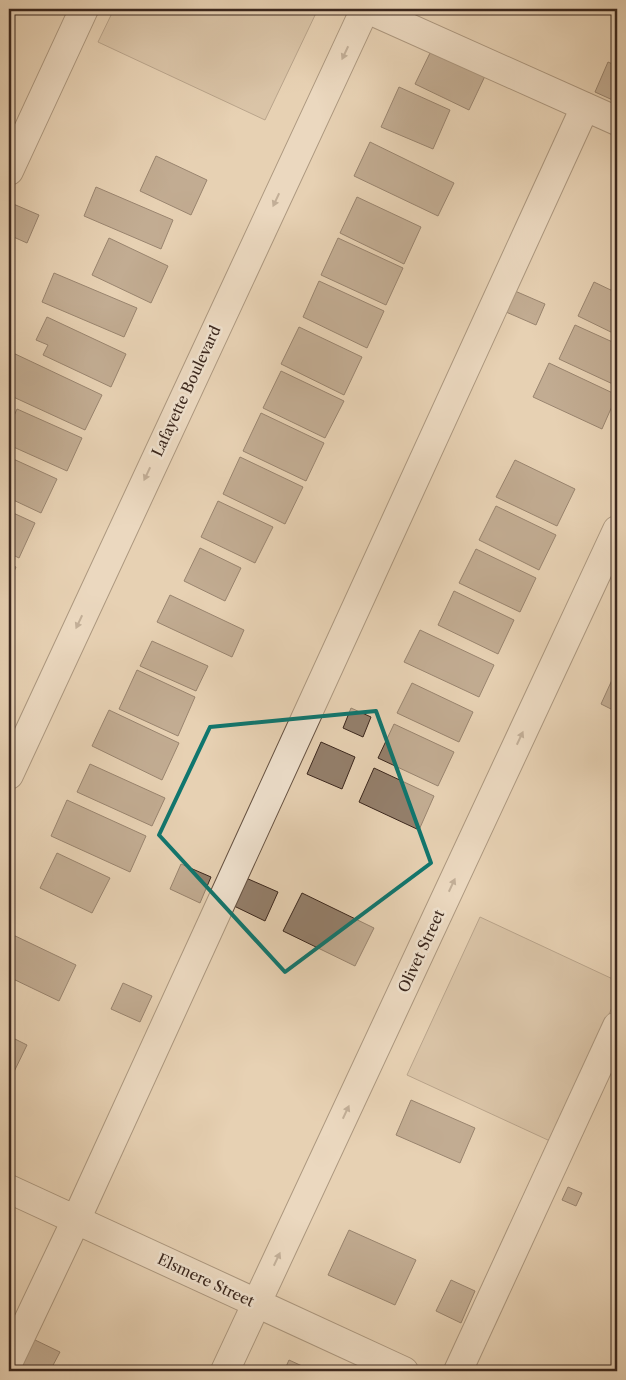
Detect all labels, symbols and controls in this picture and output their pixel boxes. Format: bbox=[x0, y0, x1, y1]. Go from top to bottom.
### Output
one-way arrow bbox=[340, 46, 348, 60]
one-way arrow bbox=[271, 193, 279, 207]
street label: Lafayette Boulevard bbox=[147, 322, 225, 460]
one-way arrow bbox=[143, 467, 151, 481]
one-way arrow bbox=[75, 615, 83, 629]
one-way arrow bbox=[517, 731, 525, 745]
one-way arrow bbox=[448, 878, 456, 892]
street label: Olivet Street bbox=[394, 906, 449, 995]
one-way arrow bbox=[342, 1105, 350, 1119]
street label: Elsmere Street bbox=[155, 1249, 258, 1311]
one-way arrow bbox=[274, 1252, 282, 1266]

